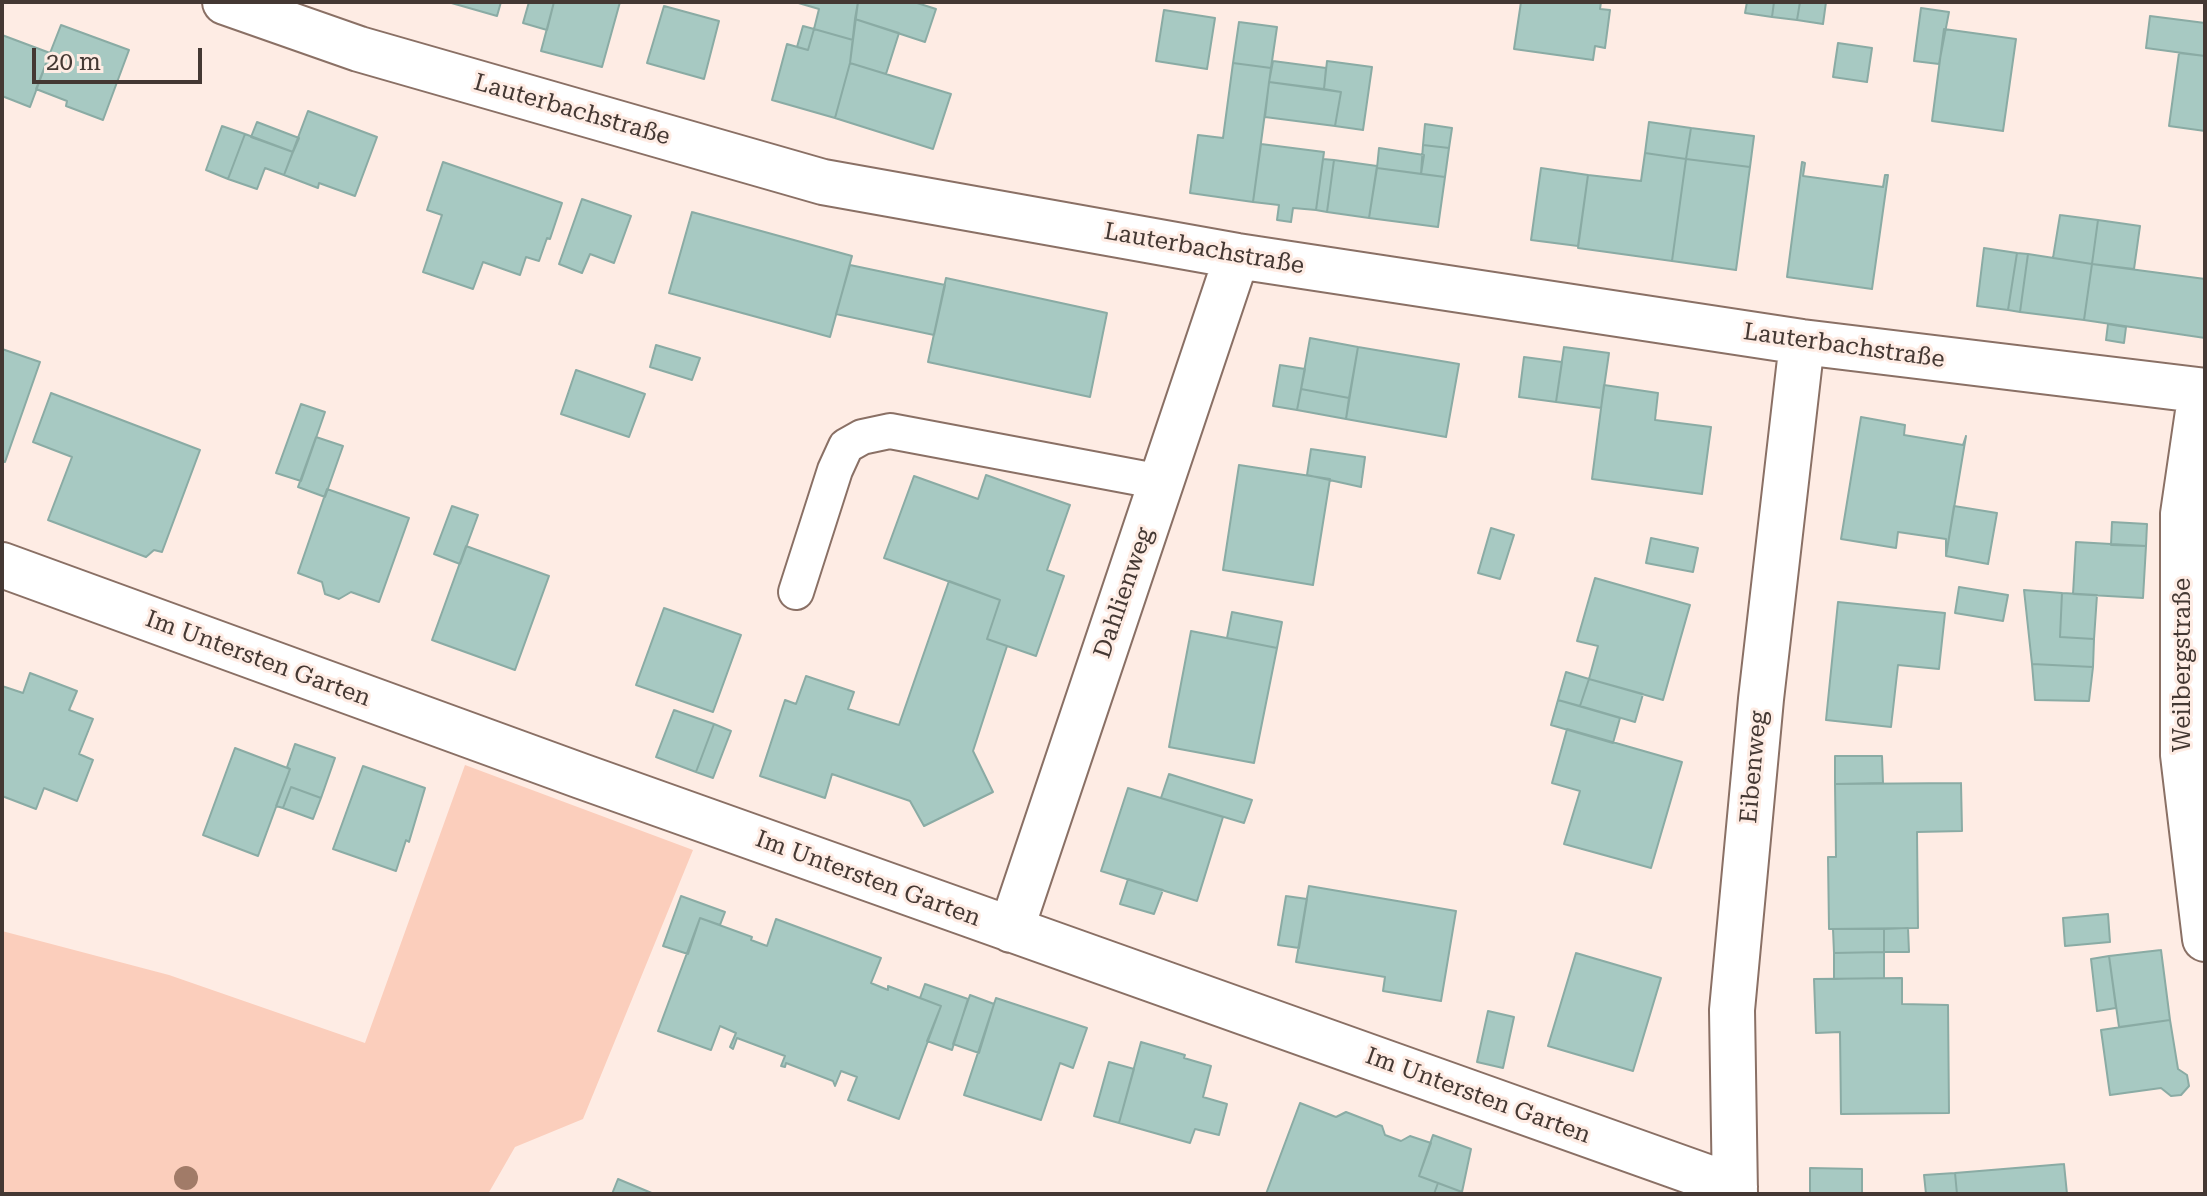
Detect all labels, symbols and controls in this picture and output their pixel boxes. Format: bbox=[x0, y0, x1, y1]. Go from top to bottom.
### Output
scale bar bbox=[36, 32, 206, 82]
text: 20 m bbox=[46, 48, 101, 76]
street label: Lauterbachstraße bbox=[471, 68, 673, 152]
street label: Lauterbachstraße bbox=[1102, 217, 1306, 281]
street label: Lauterbachstraße bbox=[1742, 318, 1946, 374]
street label: Dahlienweg bbox=[1088, 524, 1160, 662]
street label: Weilbergstraße bbox=[2169, 578, 2197, 752]
street label: Im Untersten Garten bbox=[142, 605, 374, 713]
street label: Eibenweg bbox=[1735, 709, 1773, 825]
street label: Im Untersten Garten bbox=[752, 825, 984, 933]
street label: Im Untersten Garten bbox=[1362, 1042, 1594, 1150]

